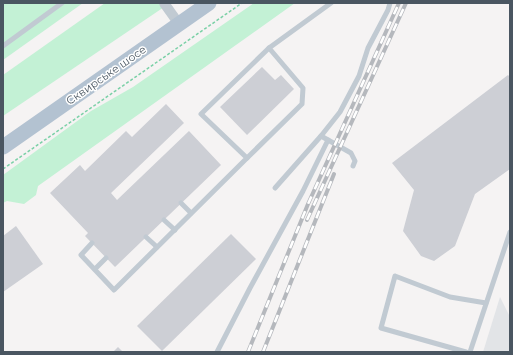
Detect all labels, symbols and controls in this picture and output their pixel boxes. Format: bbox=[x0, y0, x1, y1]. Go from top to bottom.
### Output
street label: Сквирське шосе bbox=[63, 42, 149, 108]

